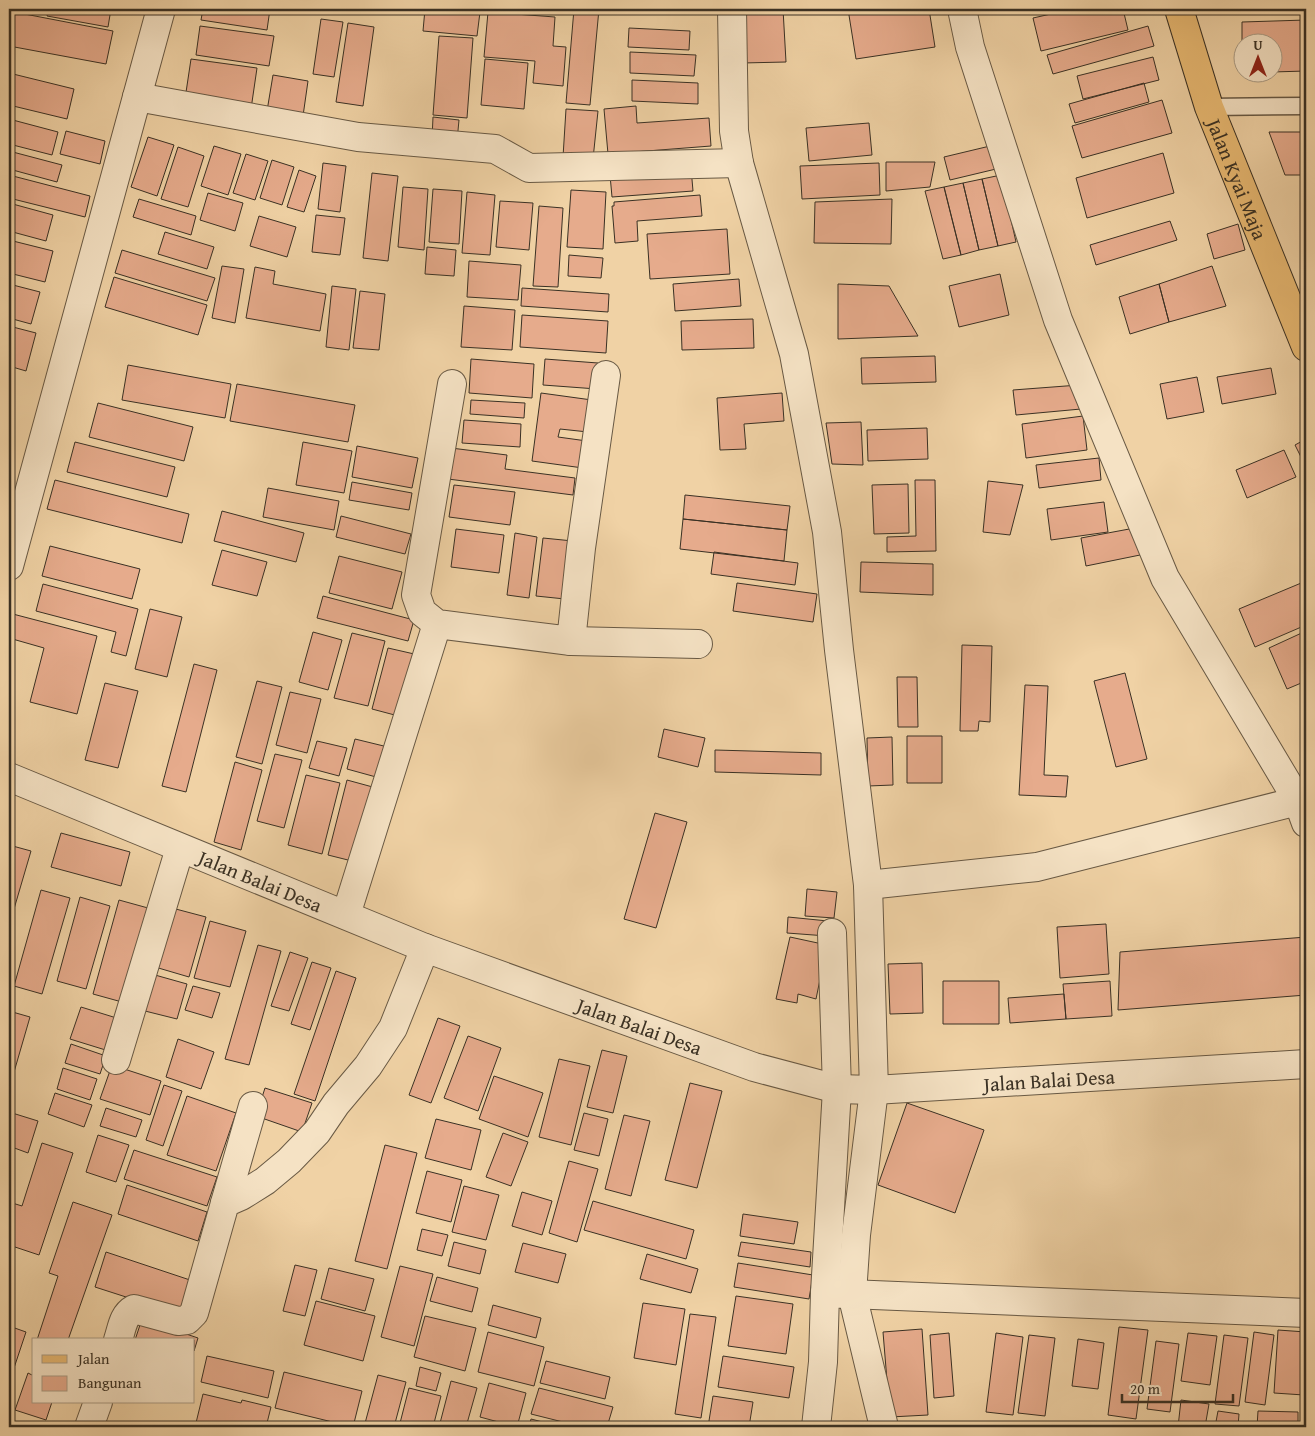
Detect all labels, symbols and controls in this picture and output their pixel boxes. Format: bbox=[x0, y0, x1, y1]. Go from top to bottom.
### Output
north arrow bbox=[1232, 32, 1282, 82]
text: U bbox=[1253, 35, 1263, 55]
street label: Jalan Kyai Maja bbox=[1199, 111, 1276, 244]
street label: Jalan Balai Desa bbox=[192, 841, 327, 919]
street label: Jalan Balai Desa bbox=[570, 989, 707, 1062]
street label: Jalan Balai Desa bbox=[980, 1061, 1116, 1098]
legend bbox=[32, 1338, 195, 1404]
text: Jalan bbox=[76, 1348, 110, 1369]
scale bar bbox=[1122, 1371, 1234, 1403]
text: Bangunan bbox=[78, 1372, 142, 1393]
text: 20 m bbox=[1130, 1378, 1161, 1399]

